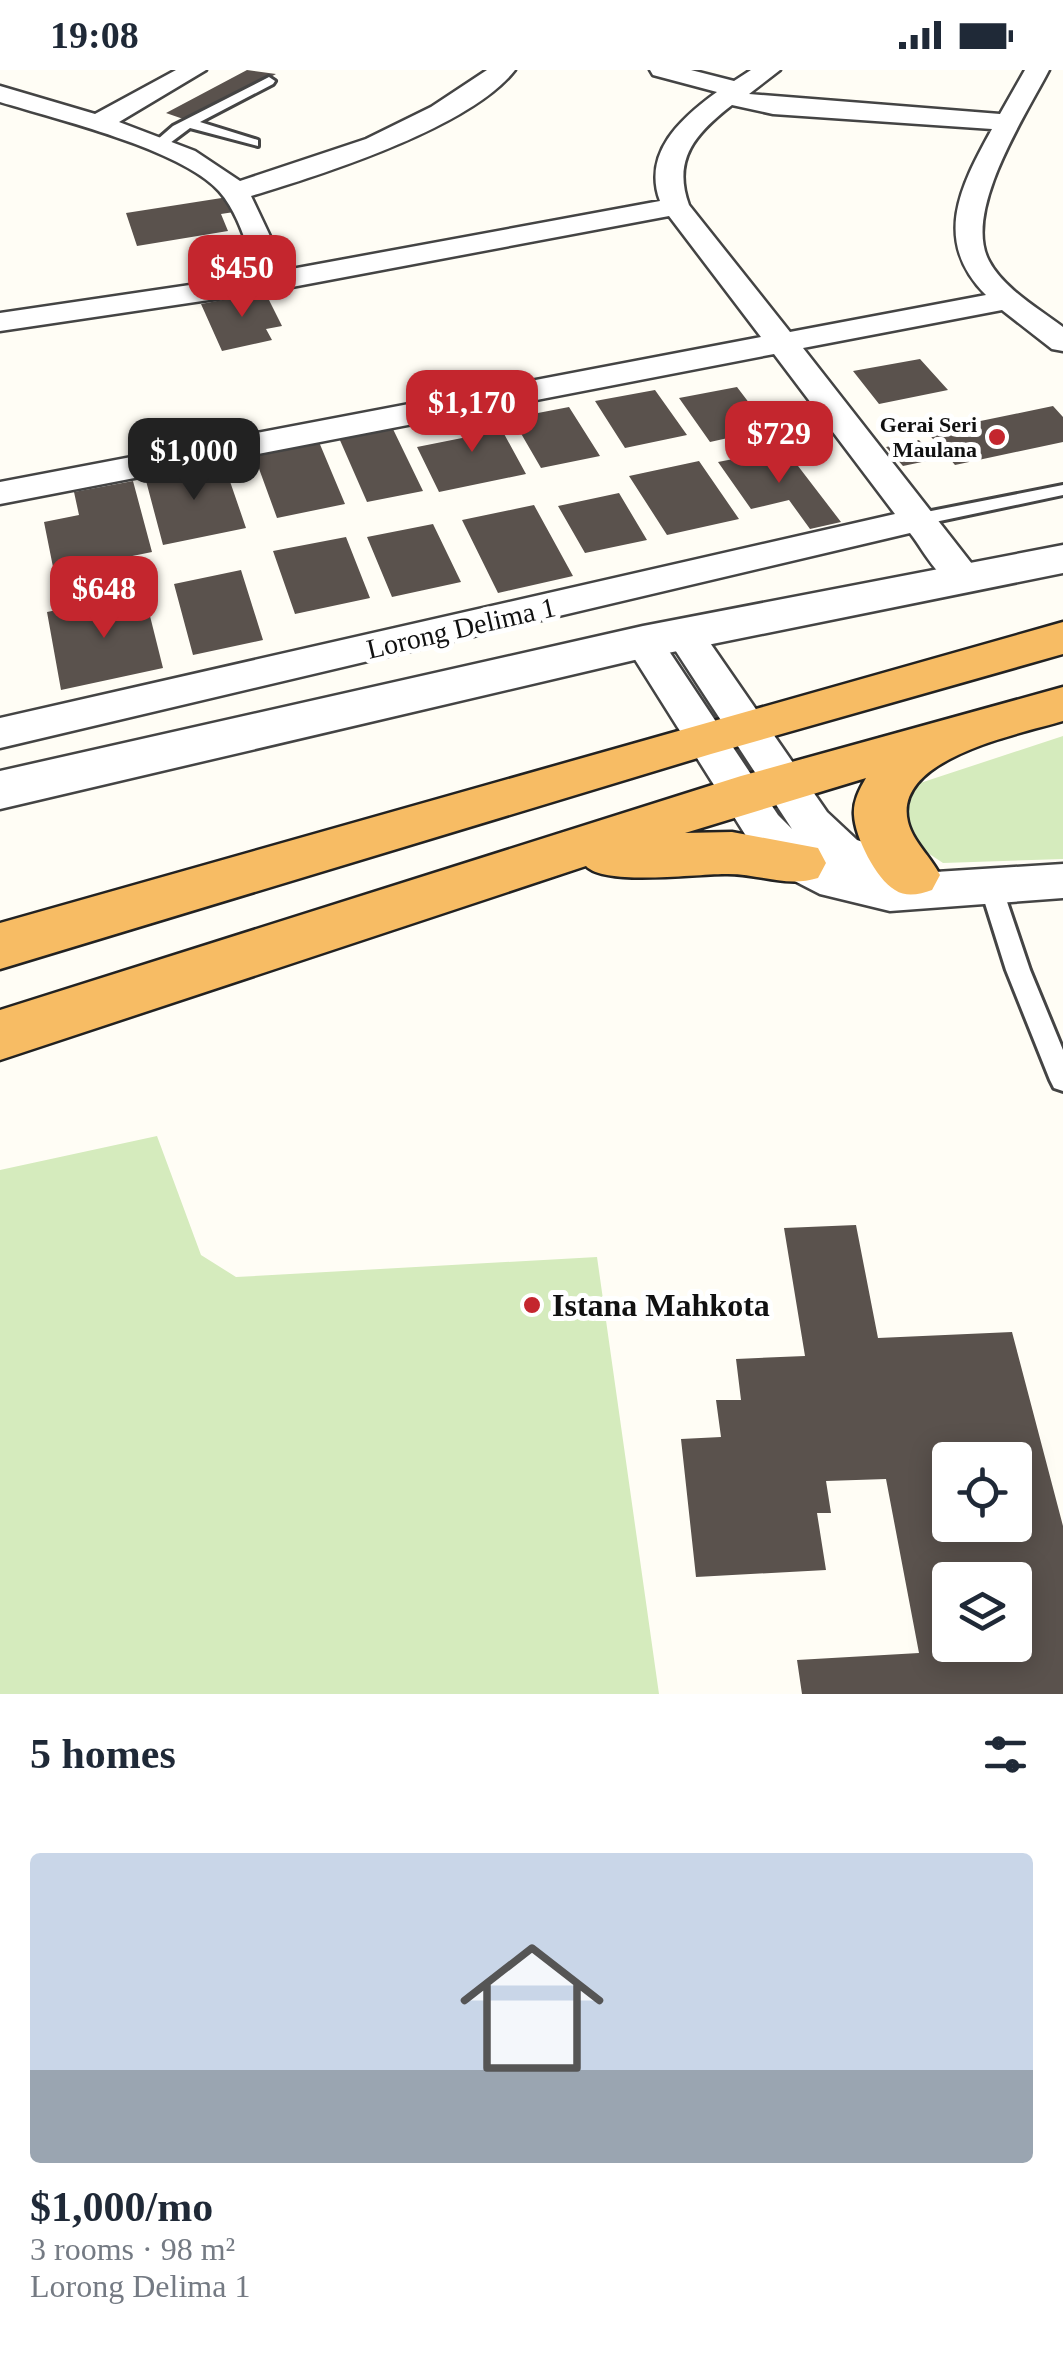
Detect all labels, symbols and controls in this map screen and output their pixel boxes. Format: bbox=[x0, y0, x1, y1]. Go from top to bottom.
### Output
text: 19:08 bbox=[50, 14, 139, 56]
pin: $450 bbox=[183, 235, 301, 320]
text: $450 bbox=[210, 249, 274, 285]
pin: $1,170 bbox=[391, 370, 553, 455]
text: $1,170 bbox=[428, 384, 516, 420]
pin: $729 bbox=[720, 401, 838, 486]
place label: Gerai Seri Maulana bbox=[880, 412, 977, 462]
text: $729 bbox=[747, 415, 811, 451]
pin: $1,000 bbox=[113, 418, 275, 503]
marker: Gerai Seri Maulana bbox=[986, 426, 1008, 448]
text: $1,000 bbox=[150, 432, 238, 468]
pin: $648 bbox=[45, 556, 163, 641]
text: $648 bbox=[72, 570, 136, 606]
street label: Lorong Delima 1 bbox=[364, 591, 558, 665]
place label: Istana Mahkota bbox=[552, 1287, 770, 1323]
marker: Istana Mahkota bbox=[521, 1294, 543, 1316]
map controls bbox=[932, 1442, 1032, 1662]
button: locate bbox=[932, 1442, 1032, 1542]
button: layers bbox=[932, 1562, 1032, 1662]
icon: filters bbox=[978, 1727, 1033, 1782]
text: 5 homes bbox=[30, 1731, 176, 1777]
icon: home bbox=[442, 1918, 622, 2098]
text: $1,000/mo bbox=[30, 2184, 213, 2230]
text: 3 rooms · 98 m² bbox=[30, 2231, 235, 2267]
text: Lorong Delima 1 bbox=[30, 2268, 250, 2304]

